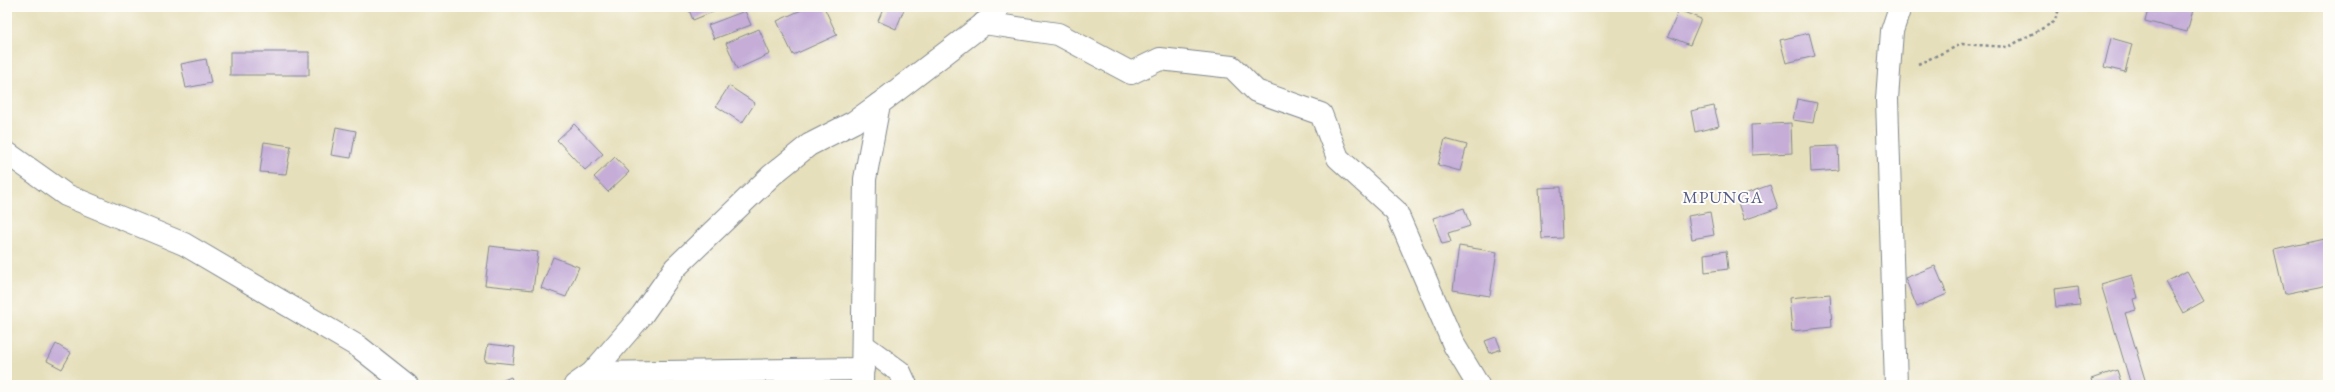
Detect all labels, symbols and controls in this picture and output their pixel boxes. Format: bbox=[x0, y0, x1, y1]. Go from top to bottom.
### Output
district label: MPUNGA bbox=[1683, 186, 1763, 208]

